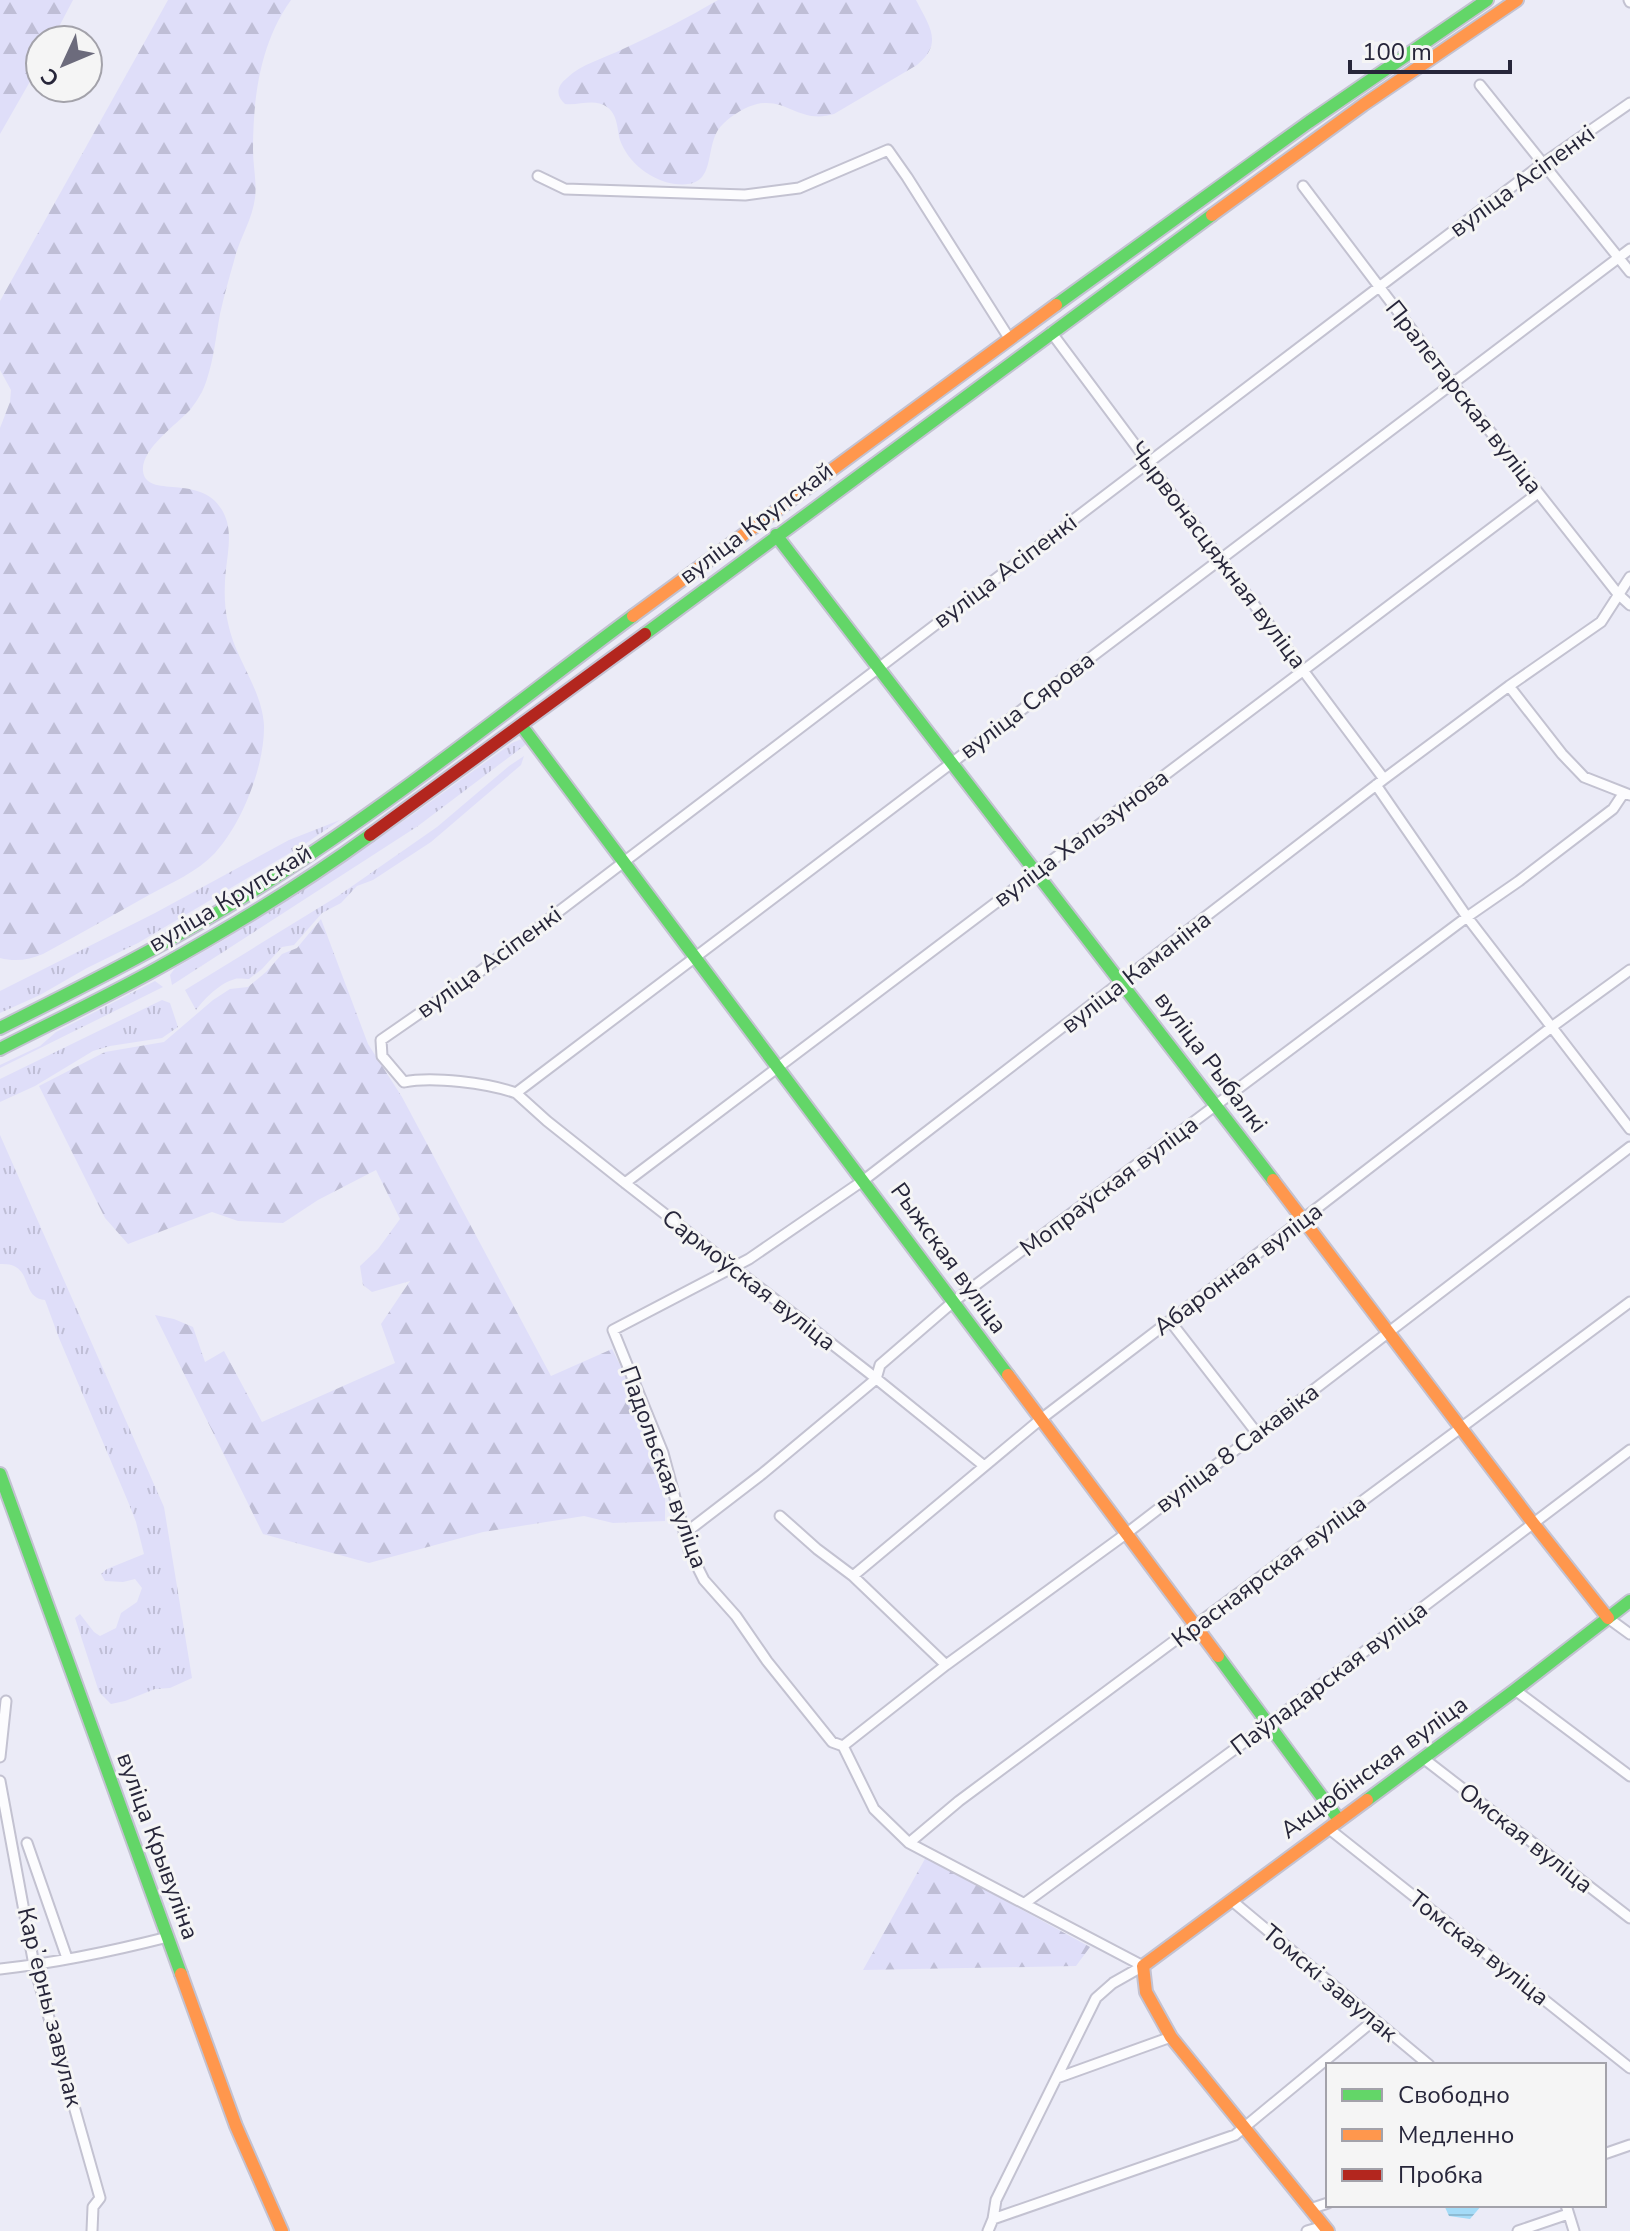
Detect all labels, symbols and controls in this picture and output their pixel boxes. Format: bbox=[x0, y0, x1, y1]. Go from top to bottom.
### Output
north arrow bbox=[24, 24, 104, 104]
scale bar bbox=[1350, 24, 1510, 74]
text: 100 m bbox=[1362, 36, 1432, 68]
text: С bbox=[34, 61, 66, 93]
street label: вуліца Асіпенкі bbox=[1443, 117, 1601, 245]
street label: Пралетарская вуліца bbox=[1378, 293, 1550, 501]
street label: Чырвонасцяжная вуліца bbox=[1122, 435, 1314, 675]
street label: вуліца Крупскай bbox=[672, 455, 840, 591]
street label: вуліца Асіпенкі bbox=[927, 506, 1083, 636]
street label: вуліца Сярова bbox=[953, 644, 1101, 766]
street label: вуліца Хальзунова bbox=[987, 762, 1175, 914]
street label: вуліца Крупскай bbox=[142, 837, 318, 959]
street label: вуліца Асіпенкі bbox=[410, 898, 568, 1026]
street label: вуліца Каманіна bbox=[1054, 903, 1218, 1041]
street label: вуліца Рыбалкі bbox=[1147, 985, 1275, 1139]
street label: Мопраўская вуліца bbox=[1013, 1108, 1205, 1264]
street label: Рыжская вуліца bbox=[883, 1176, 1015, 1340]
street label: Абаронная вуліца bbox=[1147, 1195, 1329, 1343]
street label: Сармоўская вуліца bbox=[655, 1202, 843, 1358]
street label: Падольская вуліца bbox=[613, 1361, 715, 1573]
street label: вуліца 8 Сакавіка bbox=[1149, 1376, 1325, 1520]
street label: Краснаярская вуліца bbox=[1165, 1487, 1373, 1655]
street label: Паўладарская вуліца bbox=[1224, 1593, 1434, 1763]
street label: Акцюбінская вуліца bbox=[1274, 1688, 1474, 1846]
street label: вуліца Крывуліна bbox=[109, 1748, 207, 1944]
street label: Омская вуліца bbox=[1452, 1775, 1600, 1901]
street label: Томская вуліца bbox=[1402, 1883, 1556, 2013]
street label: Карʼерны завулак bbox=[10, 1904, 90, 2110]
street label: Томскі завулак bbox=[1256, 1917, 1405, 2049]
legend bbox=[1326, 2063, 1606, 2207]
text: Свободно bbox=[1398, 2079, 1510, 2111]
text: Медленно bbox=[1398, 2119, 1514, 2151]
text: Пробка bbox=[1398, 2159, 1483, 2191]

